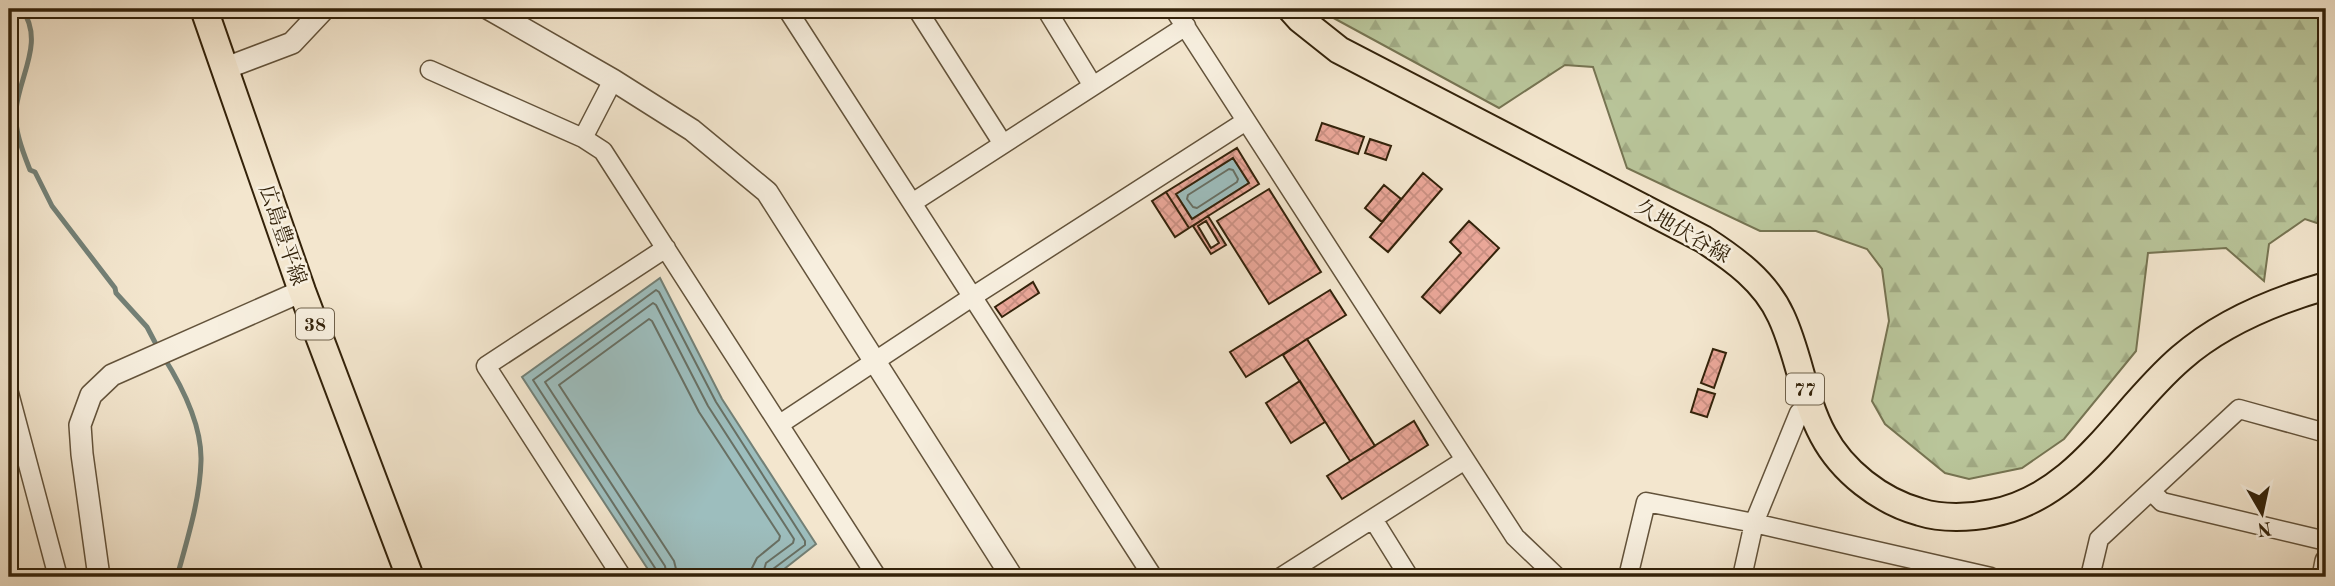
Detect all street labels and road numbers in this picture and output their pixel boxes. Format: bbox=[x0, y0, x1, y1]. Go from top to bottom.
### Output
street label: 広島豊平線 bbox=[255, 182, 310, 289]
street label: 久地伏谷線 bbox=[1632, 195, 1734, 268]
road number: 38 bbox=[296, 308, 334, 340]
road number: 77 bbox=[1786, 374, 1824, 404]

